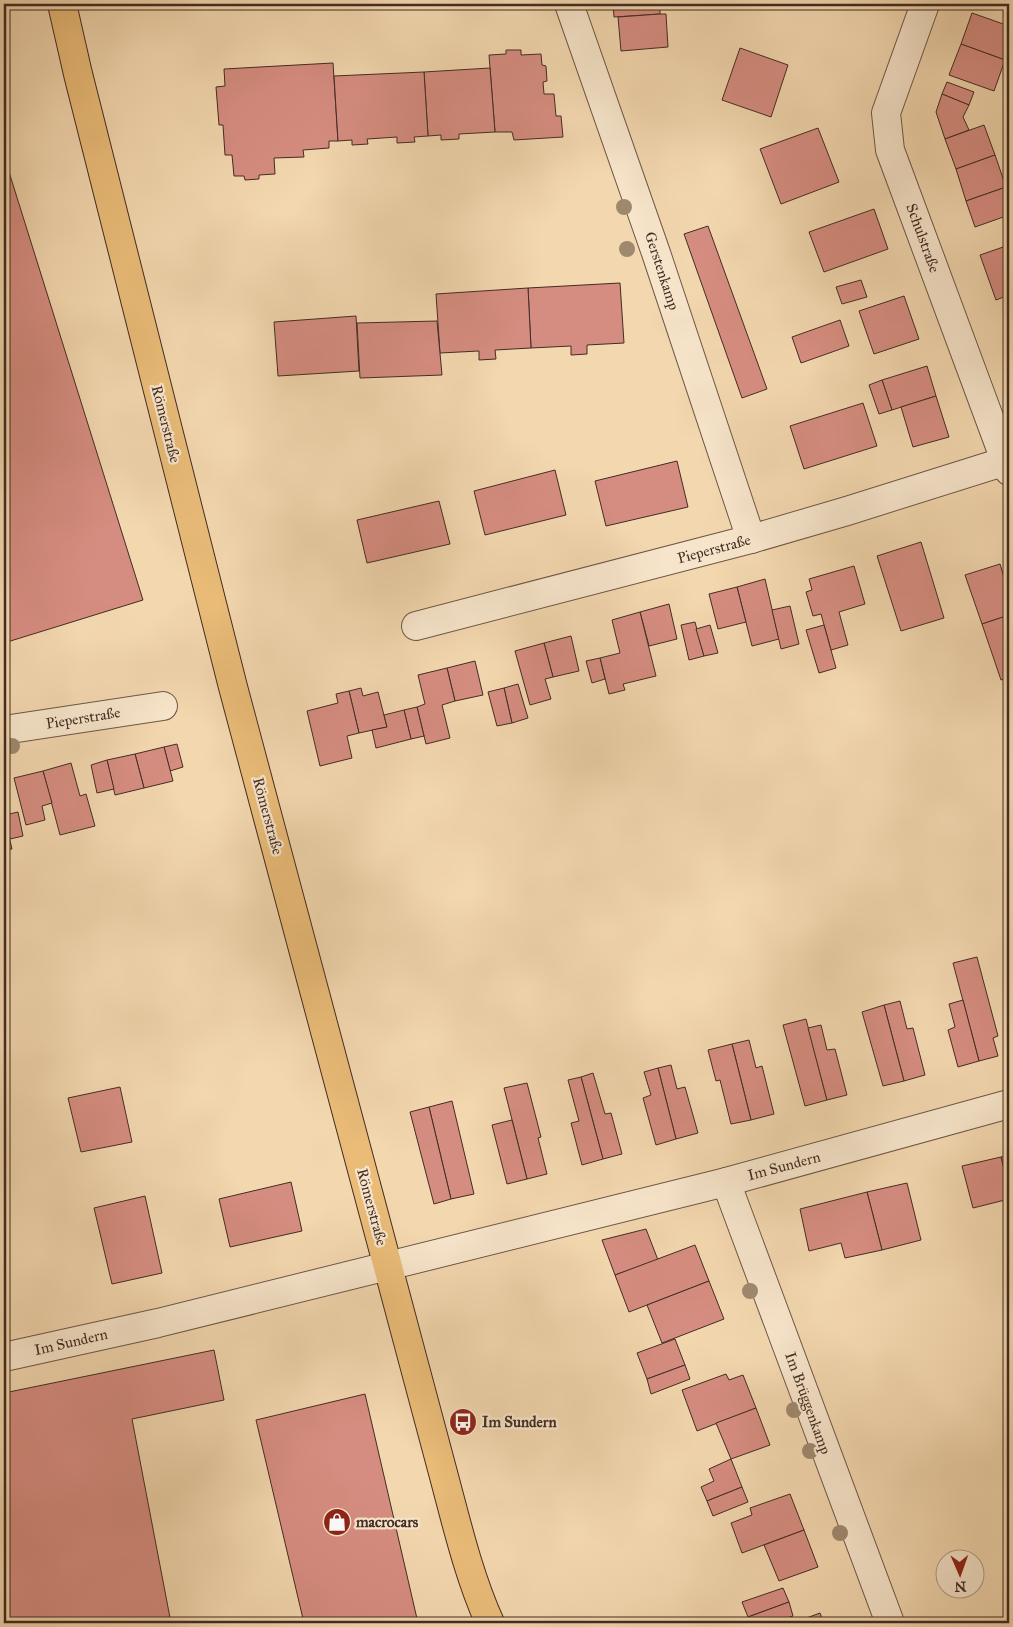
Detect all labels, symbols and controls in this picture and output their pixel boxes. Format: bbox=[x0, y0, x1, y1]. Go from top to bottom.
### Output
street label: Schulstraße bbox=[902, 201, 944, 275]
street label: Gerstenkamp bbox=[641, 230, 683, 312]
street label: Römerstraße bbox=[148, 383, 184, 465]
street label: Pieperstraße bbox=[675, 531, 753, 567]
street label: Pieperstraße bbox=[45, 703, 121, 733]
street label: Römerstraße bbox=[249, 775, 287, 857]
street label: Im Sundern bbox=[746, 1148, 822, 1184]
street label: Römerstraße bbox=[353, 1166, 391, 1248]
street label: Im Sundern bbox=[33, 1325, 109, 1359]
street label: Im Brüggenkamp bbox=[781, 1349, 835, 1457]
bus stop icon: Im Sundern bbox=[448, 1407, 478, 1437]
place label: Im Sundern bbox=[482, 1413, 557, 1431]
shop icon: macrocars bbox=[322, 1507, 352, 1537]
place label: macrocars bbox=[355, 1513, 419, 1531]
north arrow bbox=[936, 1550, 986, 1600]
text: N bbox=[954, 1578, 967, 1595]

